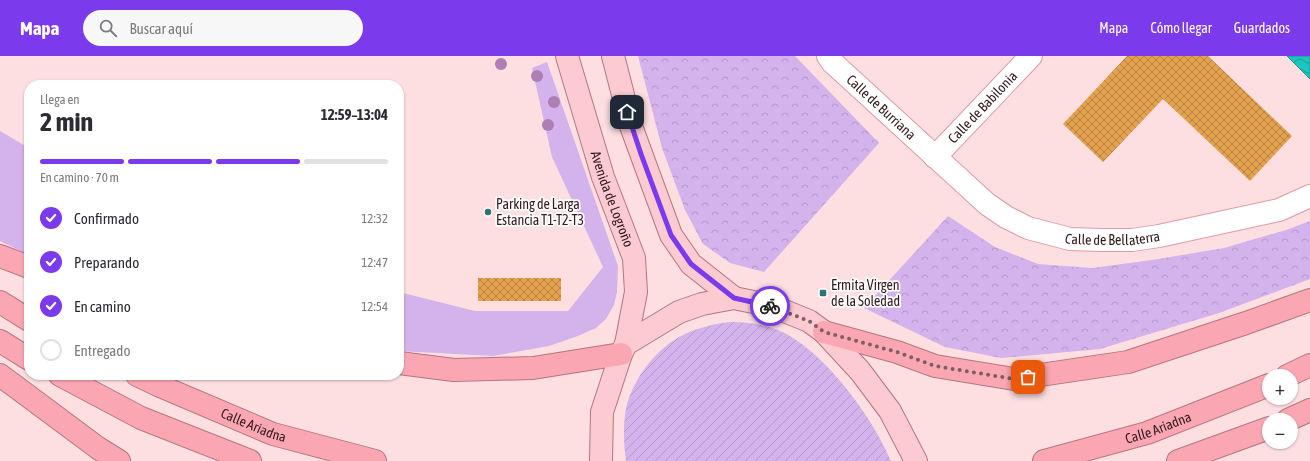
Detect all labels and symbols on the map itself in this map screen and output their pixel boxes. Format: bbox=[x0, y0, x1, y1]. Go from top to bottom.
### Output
street label: Calle de Babilonia bbox=[945, 68, 1020, 146]
street label: Calle de Burriana bbox=[843, 71, 919, 143]
pin bbox=[610, 95, 644, 129]
street label: Avenida de Logroño bbox=[588, 149, 637, 249]
place label: Parking de Larga Estancia T1-T2-T3 bbox=[496, 196, 584, 228]
marker: Parking de Larga Estancia T1-T2-T3 bbox=[483, 207, 493, 217]
street label: Calle de Bellaterra bbox=[1063, 228, 1161, 248]
place label: Ermita Virgen de la Soledad bbox=[831, 277, 900, 309]
courier bbox=[750, 286, 790, 326]
marker: Ermita Virgen de la Soledad bbox=[818, 288, 828, 298]
pin bbox=[1011, 360, 1045, 394]
street label: Calle Ariadna bbox=[218, 405, 288, 445]
street label: Calle Ariadna bbox=[1123, 408, 1194, 447]

